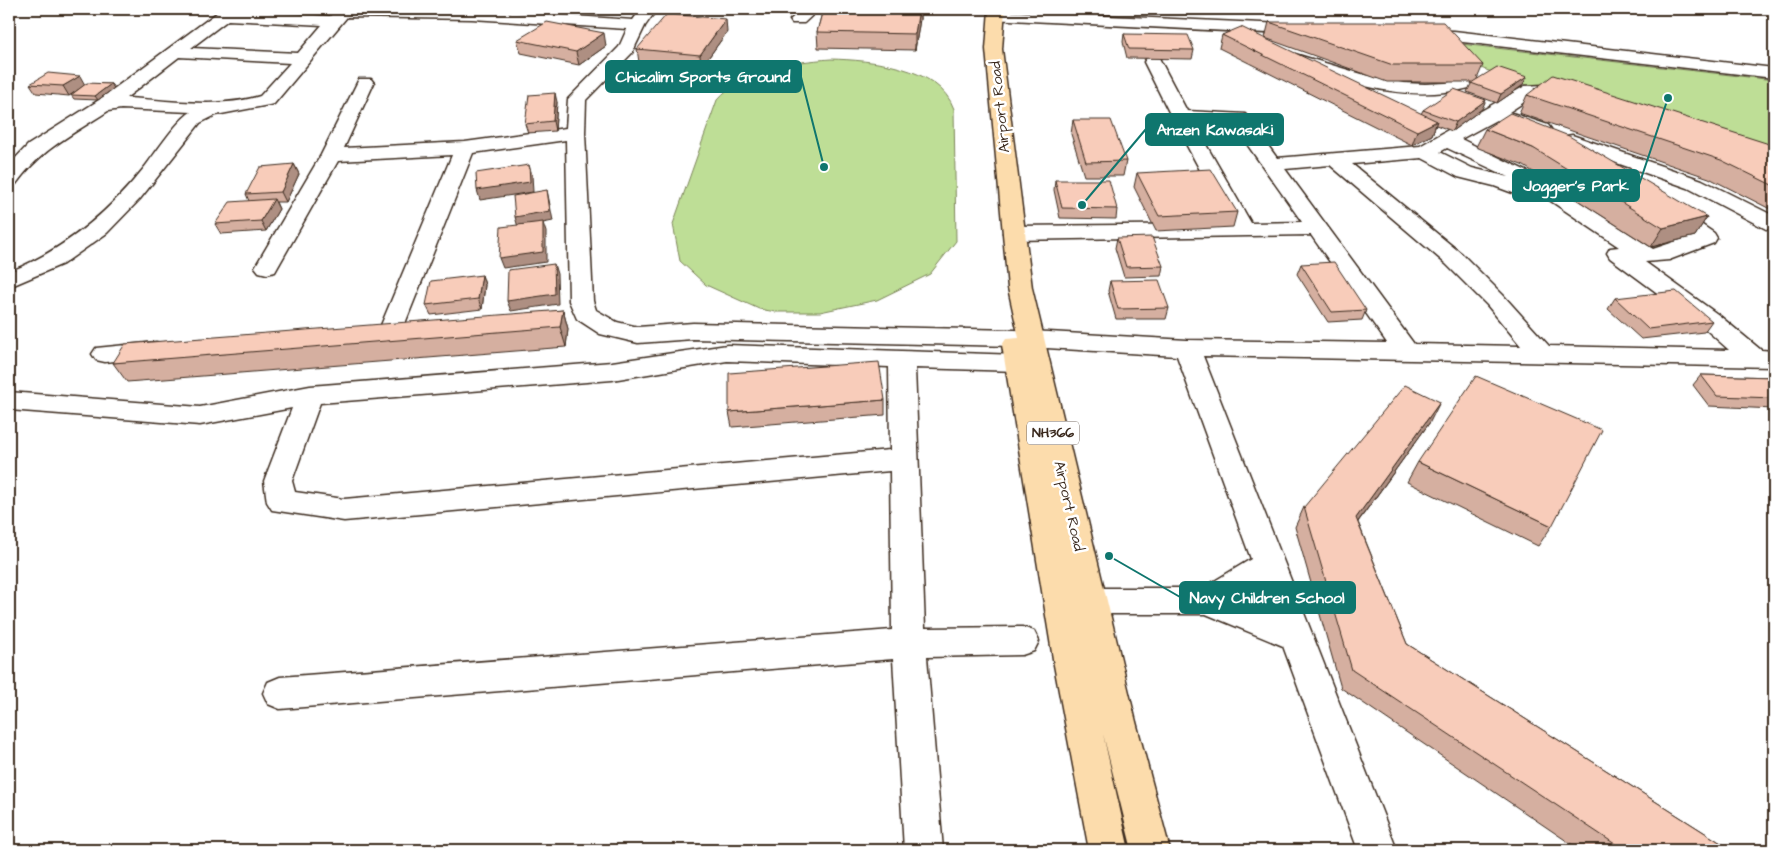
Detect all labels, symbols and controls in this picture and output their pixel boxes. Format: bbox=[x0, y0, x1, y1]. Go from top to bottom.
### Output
street label: Airport Road bbox=[985, 60, 1015, 154]
callout: Chicalim Sports Ground bbox=[606, 61, 801, 92]
text: Chicalim Sports Ground bbox=[616, 66, 791, 88]
callout: Anzen Kawasaki bbox=[1146, 114, 1283, 145]
text: Anzen Kawasaki bbox=[1157, 119, 1274, 141]
callout: Jogger's Park bbox=[1513, 170, 1639, 201]
text: Jogger's Park bbox=[1522, 175, 1629, 199]
road number: NH366 bbox=[1027, 422, 1079, 444]
street label: Airport Road bbox=[1048, 459, 1090, 553]
callout: Navy Children School bbox=[1180, 582, 1355, 613]
text: Navy Children School bbox=[1190, 587, 1345, 610]

